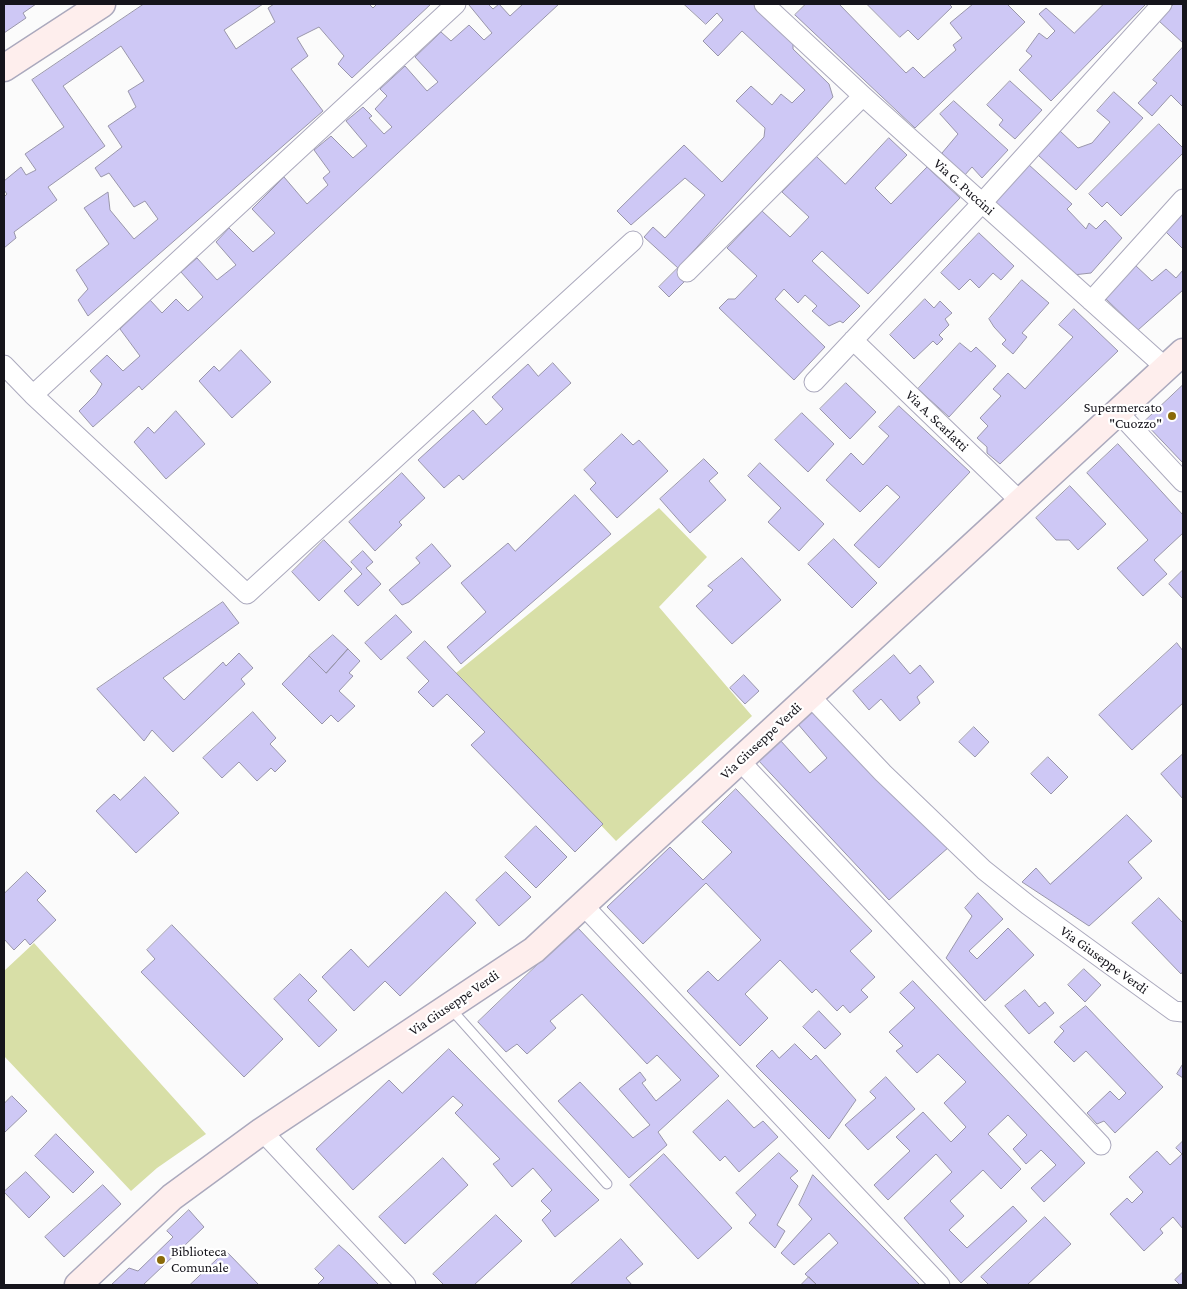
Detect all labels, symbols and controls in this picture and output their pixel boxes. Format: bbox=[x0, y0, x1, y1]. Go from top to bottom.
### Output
street label: Via G. Puccini bbox=[930, 155, 998, 219]
street label: Via A. Scarlatti bbox=[902, 387, 972, 455]
place label: Supermercato "Cuozzo" bbox=[1084, 400, 1162, 432]
marker: Supermercato "Cuozzo" bbox=[1166, 410, 1178, 422]
street label: Via Giuseppe Verdi bbox=[717, 699, 805, 783]
street label: Via Giuseppe Verdi bbox=[1057, 922, 1151, 998]
street label: Via Giuseppe Verdi bbox=[406, 967, 502, 1039]
place label: Biblioteca Comunale bbox=[171, 1244, 229, 1276]
marker: Biblioteca Comunale bbox=[155, 1254, 167, 1266]

